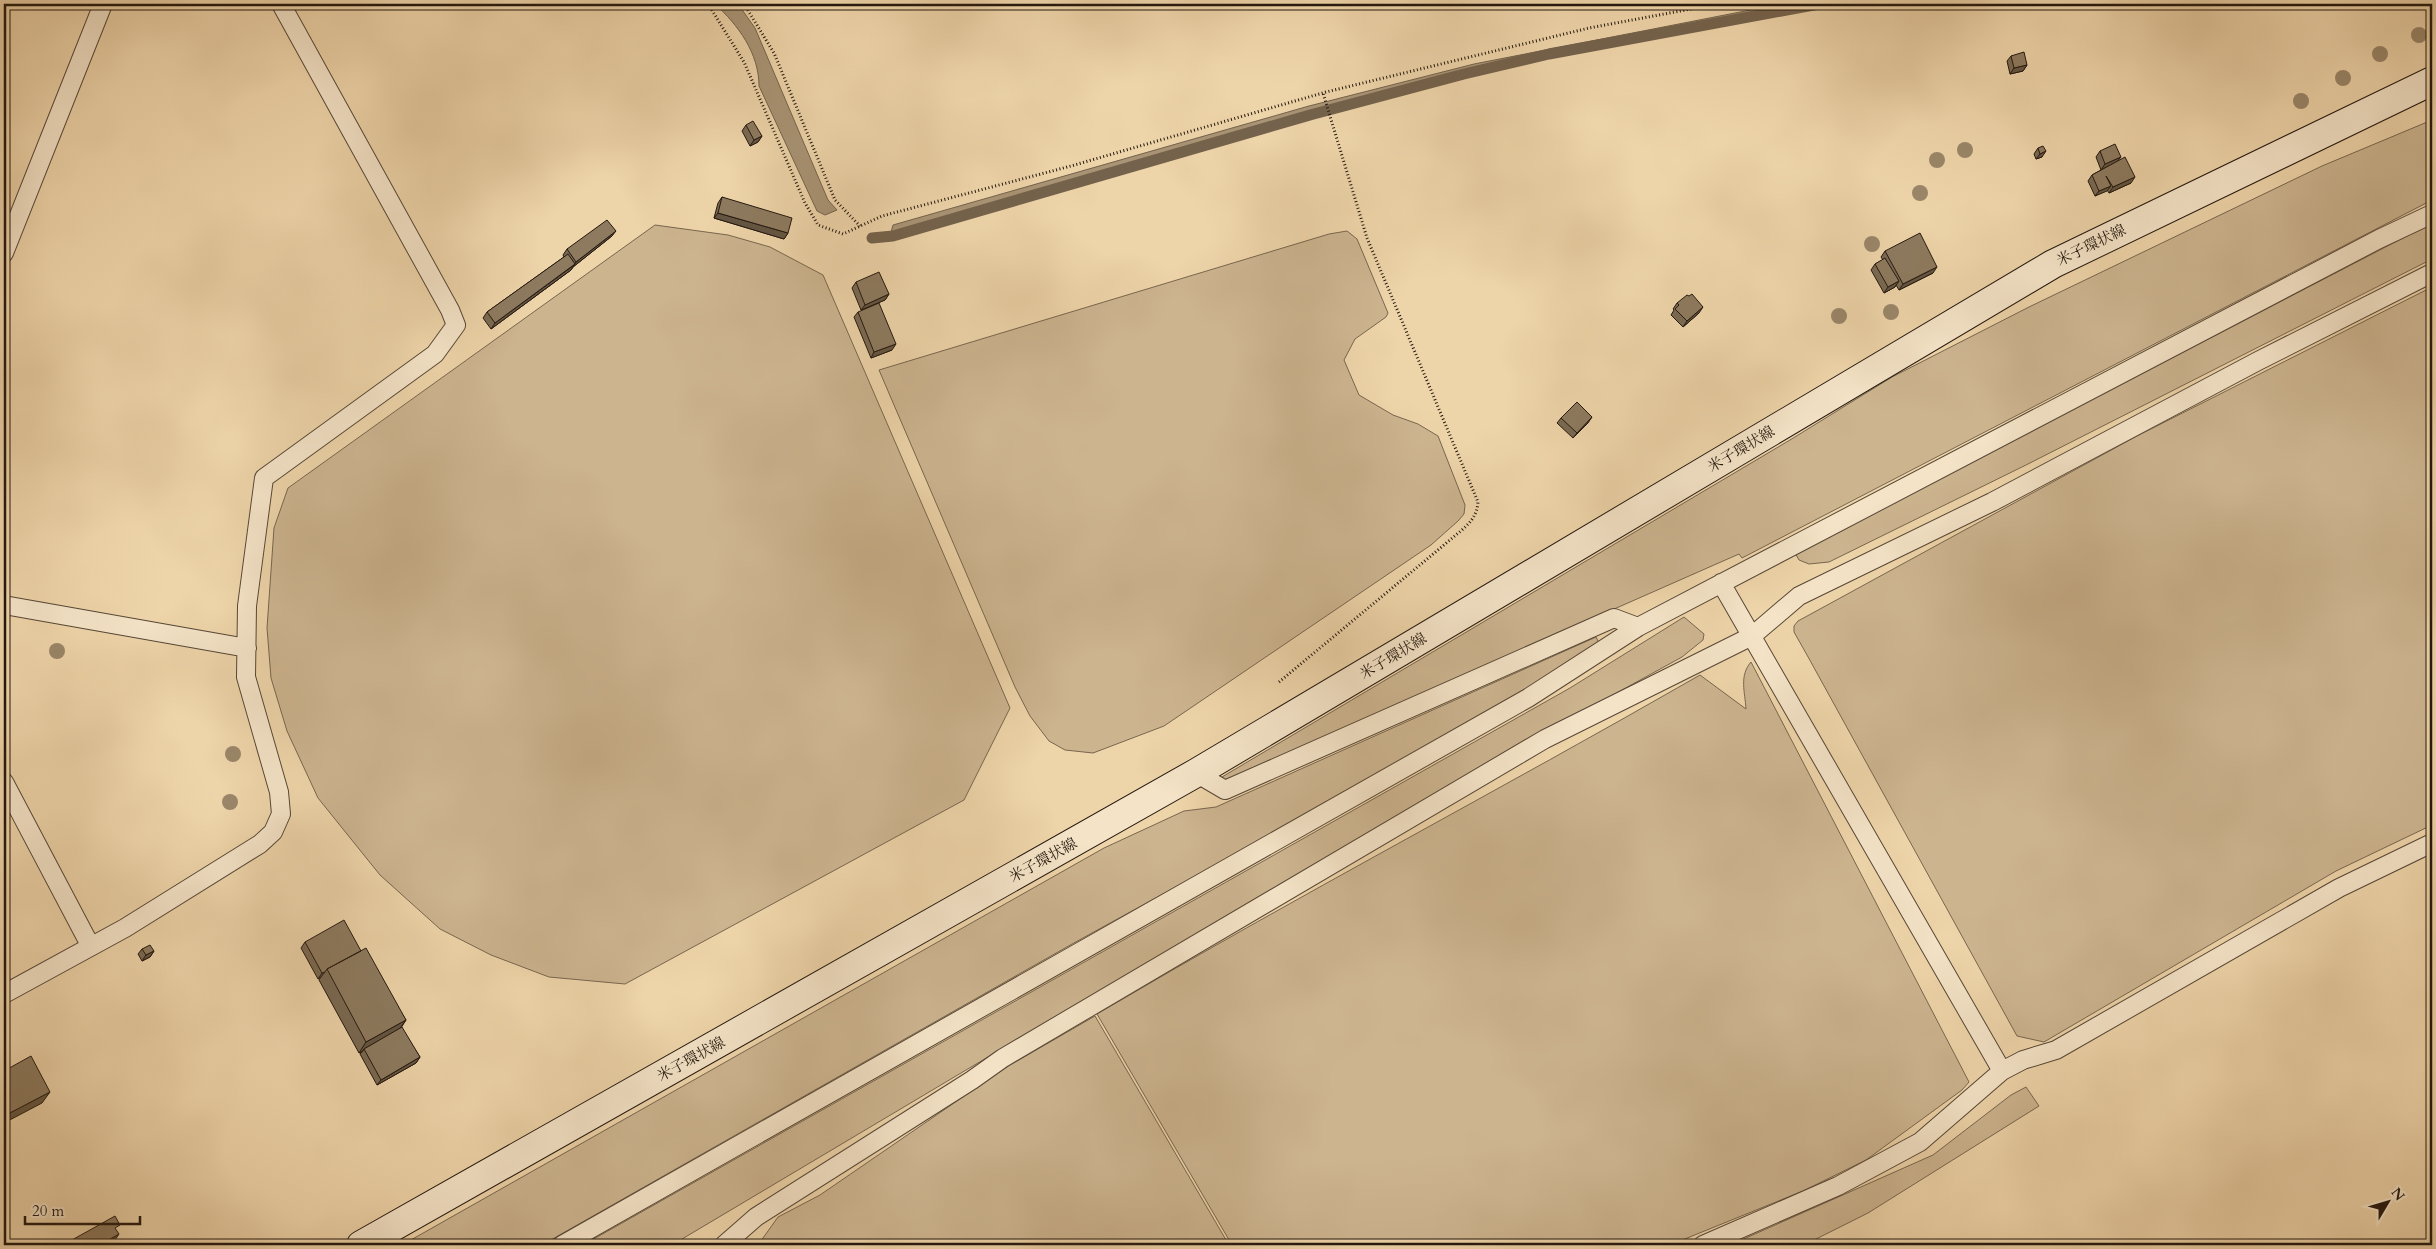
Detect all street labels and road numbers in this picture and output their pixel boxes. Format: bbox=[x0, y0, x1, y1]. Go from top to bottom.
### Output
street label: 米子環状線 bbox=[2053, 220, 2129, 270]
street label: 米子環状線 bbox=[1704, 421, 1778, 477]
street label: 米子環状線 bbox=[1356, 628, 1430, 684]
street label: 米子環状線 bbox=[1005, 833, 1081, 887]
street label: 米子環状線 bbox=[653, 1032, 729, 1086]

